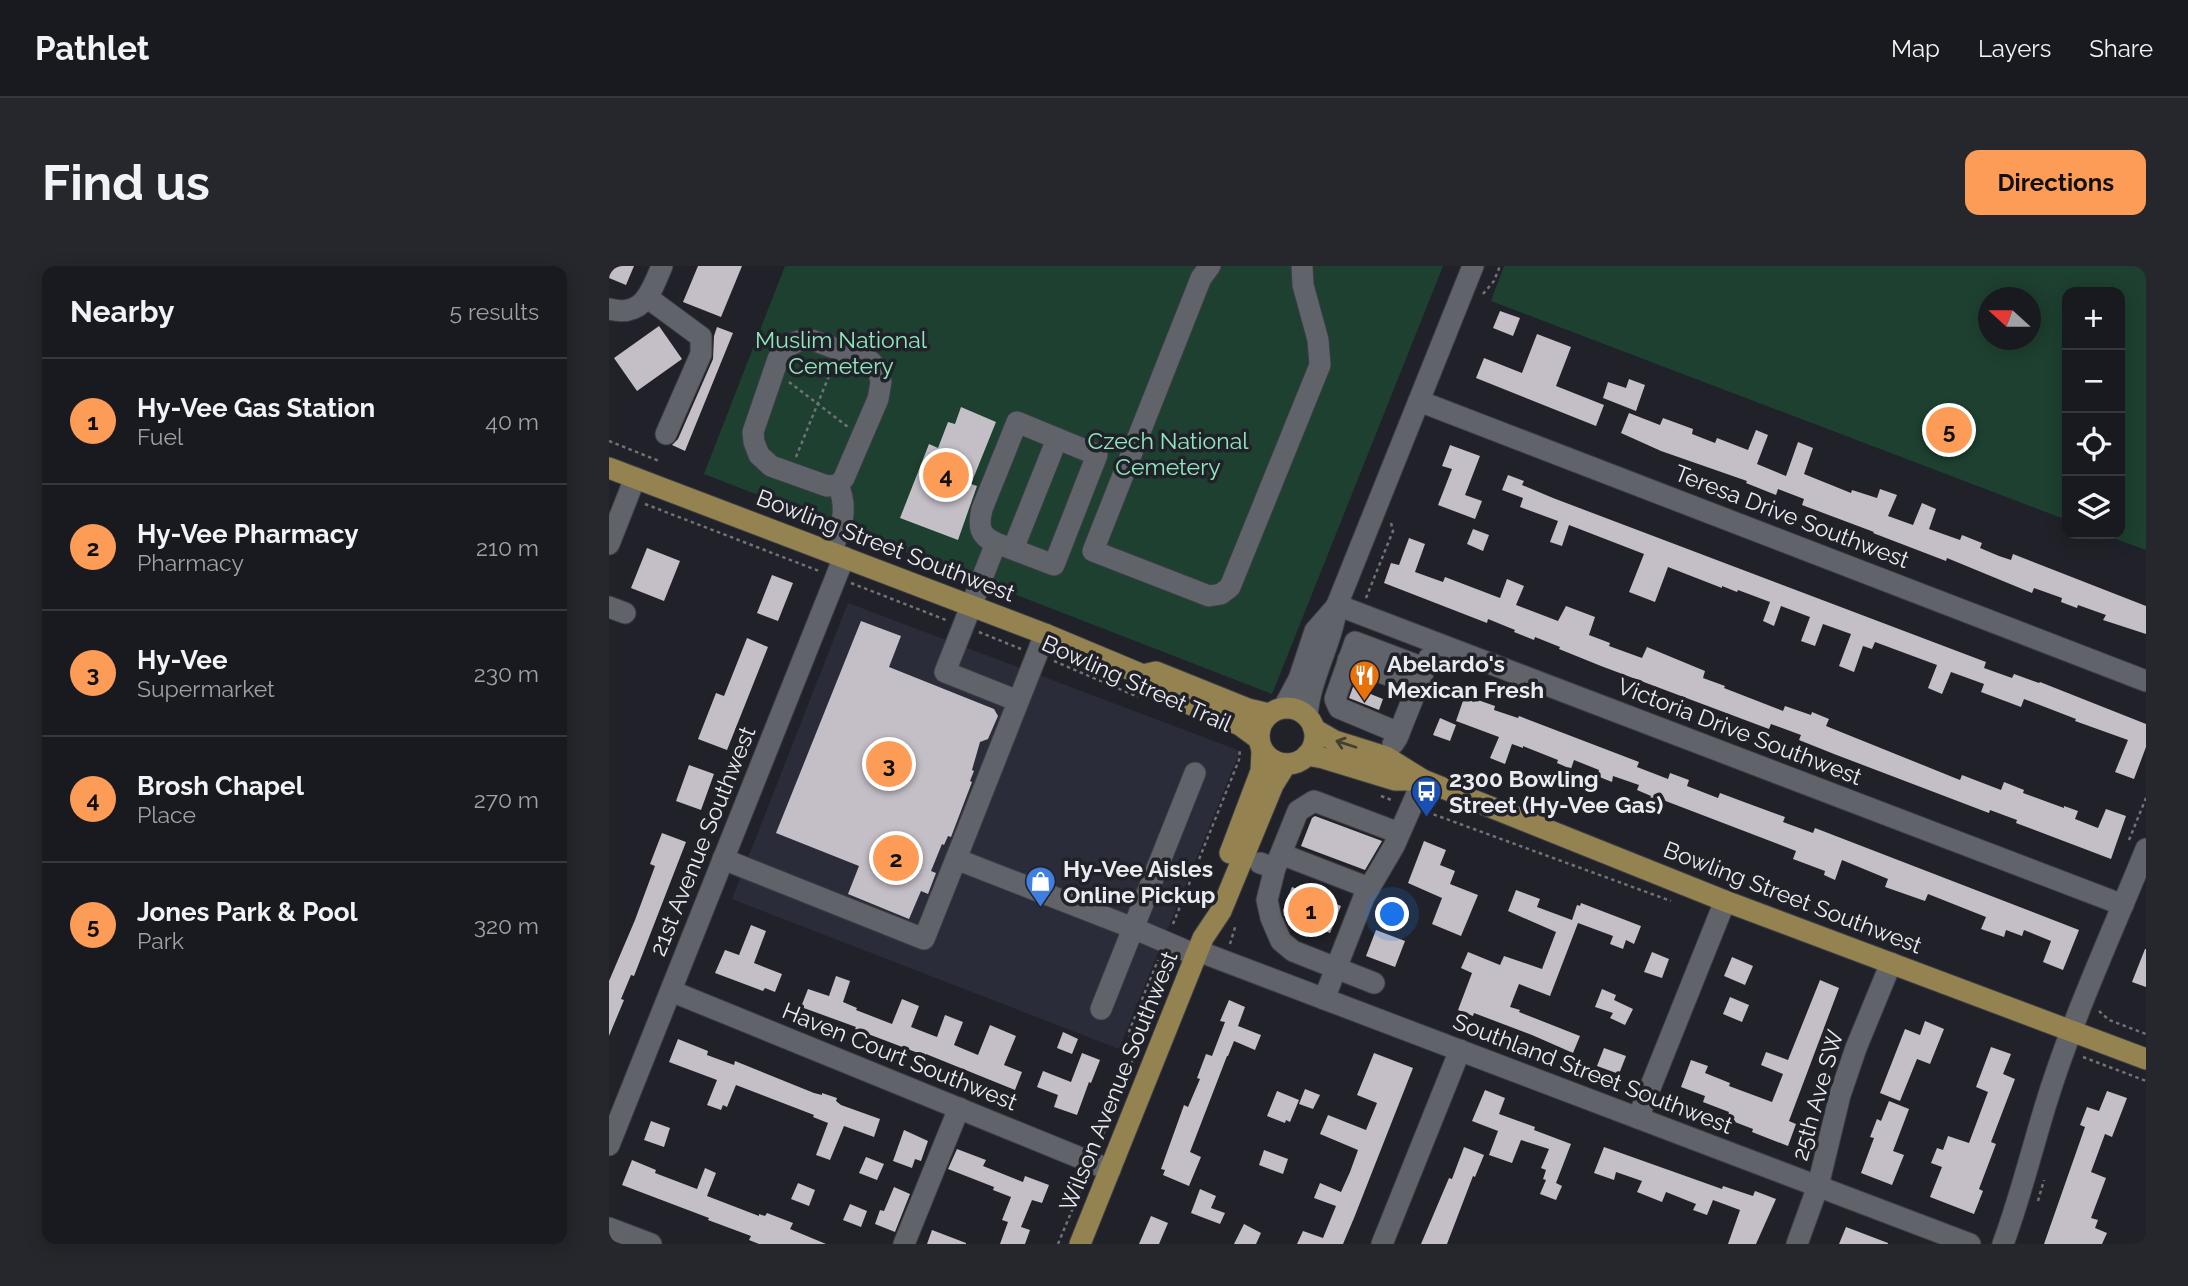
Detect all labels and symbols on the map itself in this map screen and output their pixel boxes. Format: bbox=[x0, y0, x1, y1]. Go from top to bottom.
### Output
north arrow bbox=[1978, 287, 2041, 350]
park label: Muslim National Cemetery bbox=[755, 326, 928, 379]
pin: 5 bbox=[1926, 404, 1972, 456]
park label: Czech National Cemetery bbox=[1088, 427, 1249, 480]
pin: 4 bbox=[923, 449, 969, 501]
street label: Teresa Drive Southwest bbox=[1671, 459, 1913, 573]
street label: Bowling Street Southwest bbox=[753, 483, 1019, 607]
street label: Bowling Street Trail bbox=[1038, 629, 1237, 737]
place label: Abelardo's Mexican Fresh bbox=[1387, 650, 1544, 703]
restaurant icon: Abelardo's Mexican Fresh bbox=[1347, 659, 1381, 703]
street label: Victoria Drive Southwest bbox=[1614, 672, 1866, 790]
street label: 21st Avenue Southwest bbox=[644, 722, 761, 960]
one-way arrow bbox=[1336, 737, 1358, 750]
pin: 3 bbox=[866, 738, 912, 790]
place label: 2300 Bowling Street (Hy-Vee Gas) bbox=[1449, 765, 1663, 818]
bus stop icon: 2300 Bowling Street (Hy-Vee Gas) bbox=[1409, 774, 1443, 818]
pin: 2 bbox=[873, 832, 919, 884]
street label: Bowling Street Southwest bbox=[1660, 835, 1926, 959]
place label: Hy-Vee Aisles Online Pickup bbox=[1063, 855, 1215, 908]
shop icon: Hy-Vee Aisles Online Pickup bbox=[1023, 864, 1057, 908]
pin: 1 bbox=[1288, 884, 1334, 936]
your location bbox=[1375, 897, 1409, 931]
street label: Wilson Avenue Southwest bbox=[1053, 947, 1183, 1215]
street label: Haven Court Southwest bbox=[779, 996, 1022, 1116]
street label: Southland Street Southwest bbox=[1449, 1007, 1737, 1139]
street label: 25th Ave SW bbox=[1785, 1027, 1849, 1163]

